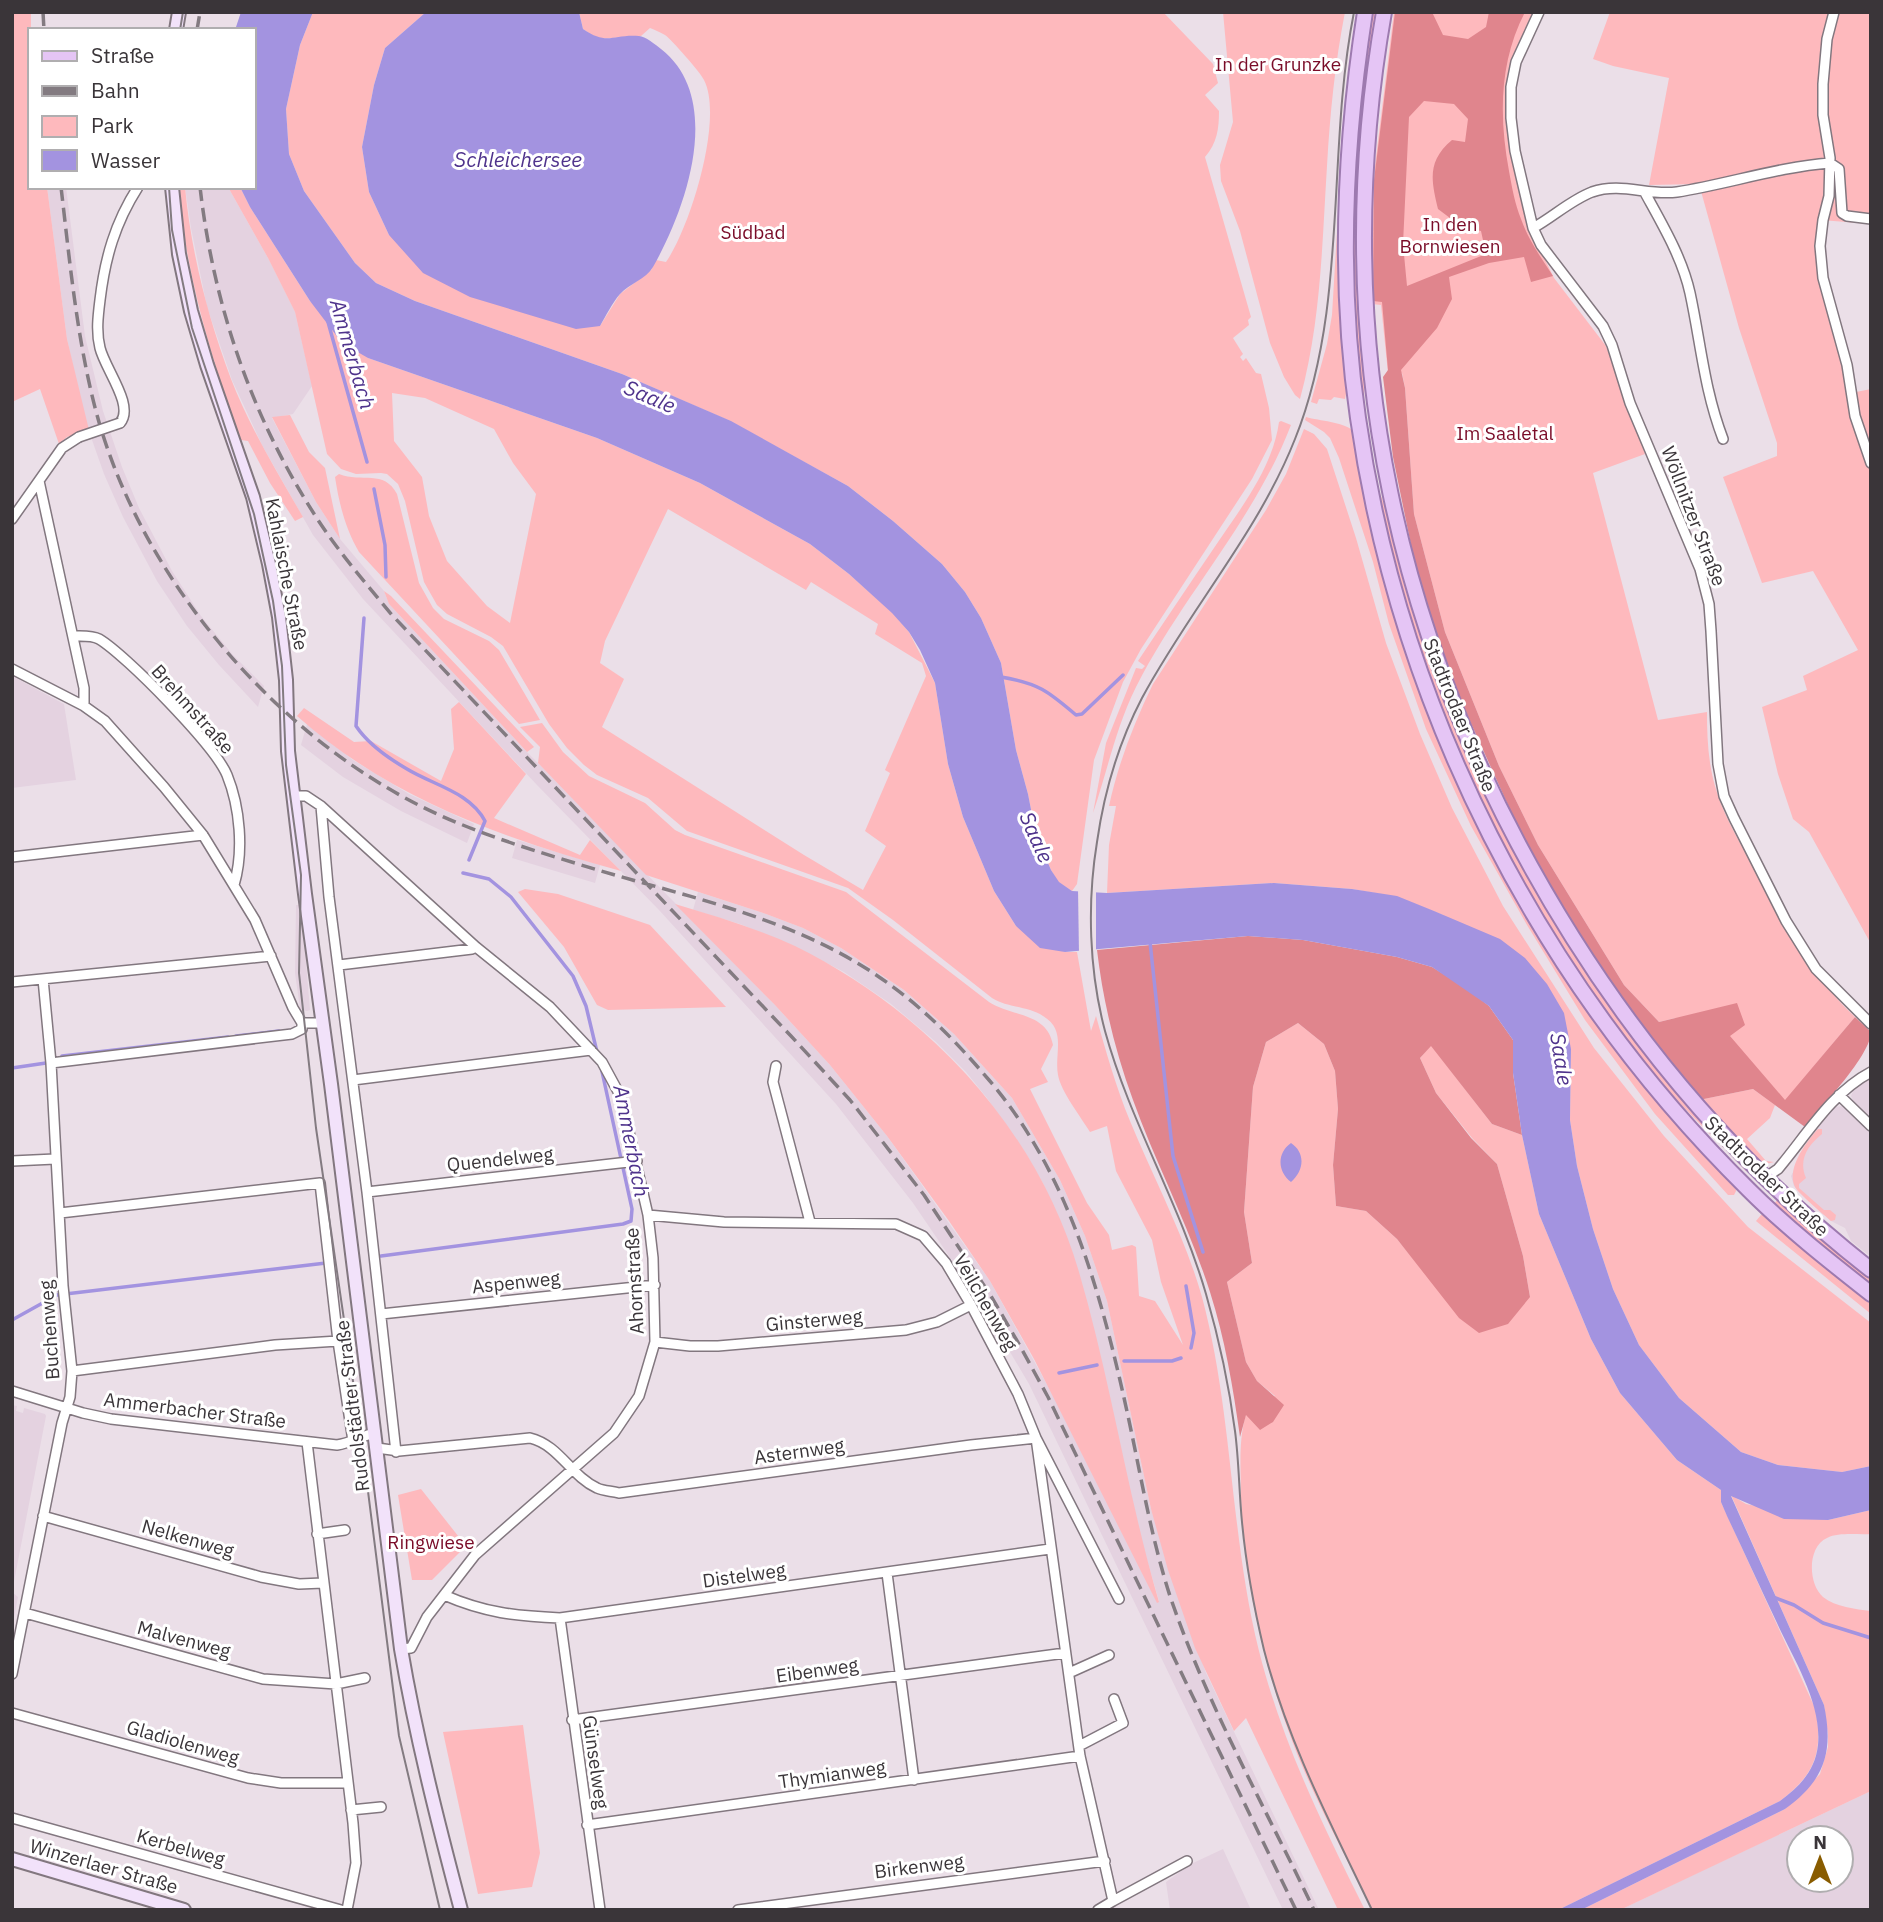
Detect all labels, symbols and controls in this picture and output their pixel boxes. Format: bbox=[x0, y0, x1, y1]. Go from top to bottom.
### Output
legend bbox=[28, 28, 256, 189]
text: Straße bbox=[91, 41, 154, 69]
park label: In der Grunzke bbox=[1215, 52, 1341, 76]
text: Bahn bbox=[91, 76, 140, 104]
text: Park bbox=[91, 111, 134, 139]
water label: Schleichersee bbox=[454, 145, 582, 173]
text: Wasser bbox=[91, 146, 161, 174]
park label: In den Bornwiesen bbox=[1400, 212, 1500, 258]
park label: Südbad bbox=[720, 220, 786, 244]
water label: Ammerbach bbox=[324, 295, 382, 412]
water label: Saale bbox=[620, 373, 680, 419]
park label: Im Saaletal bbox=[1456, 421, 1554, 445]
street label: Wöllnitzer Straße bbox=[1656, 443, 1732, 589]
street label: Kahlaische Straße bbox=[260, 496, 314, 652]
street label: Stadtrodaer Straße bbox=[1418, 635, 1502, 795]
street label: Brehmstraße bbox=[146, 659, 240, 759]
water label: Saale bbox=[1013, 807, 1061, 867]
water label: Saale bbox=[1544, 1031, 1580, 1088]
water label: Ammerbach bbox=[607, 1082, 657, 1199]
street label: Stadtrodaer Straße bbox=[1700, 1111, 1834, 1241]
street label: Quendelweg bbox=[446, 1141, 554, 1177]
street label: Ahornstraße bbox=[619, 1227, 649, 1335]
street label: Veilchenweg bbox=[949, 1249, 1023, 1355]
street label: Aspenweg bbox=[471, 1265, 561, 1299]
street label: Buchenweg bbox=[34, 1279, 64, 1381]
street label: Ginsterweg bbox=[765, 1304, 863, 1336]
street label: Rudolstädter Straße bbox=[330, 1319, 374, 1493]
street label: Ammerbacher Straße bbox=[102, 1387, 288, 1433]
street label: Asternweg bbox=[752, 1433, 846, 1469]
street label: Nelkenweg bbox=[139, 1513, 237, 1563]
park label: Ringwiese bbox=[387, 1530, 475, 1554]
street label: Distelweg bbox=[701, 1557, 787, 1593]
street label: Malvenweg bbox=[135, 1615, 233, 1663]
street label: Eibenweg bbox=[774, 1652, 860, 1688]
street label: Gladiolenweg bbox=[124, 1714, 242, 1770]
street label: Günselweg bbox=[578, 1714, 614, 1810]
street label: Thymianweg bbox=[777, 1755, 887, 1793]
street label: Kerbelweg bbox=[134, 1823, 228, 1871]
north arrow bbox=[1785, 1824, 1855, 1894]
text: N bbox=[1813, 1830, 1827, 1854]
street label: Winzerlaer Straße bbox=[27, 1833, 181, 1899]
street label: Birkenweg bbox=[873, 1849, 965, 1883]

